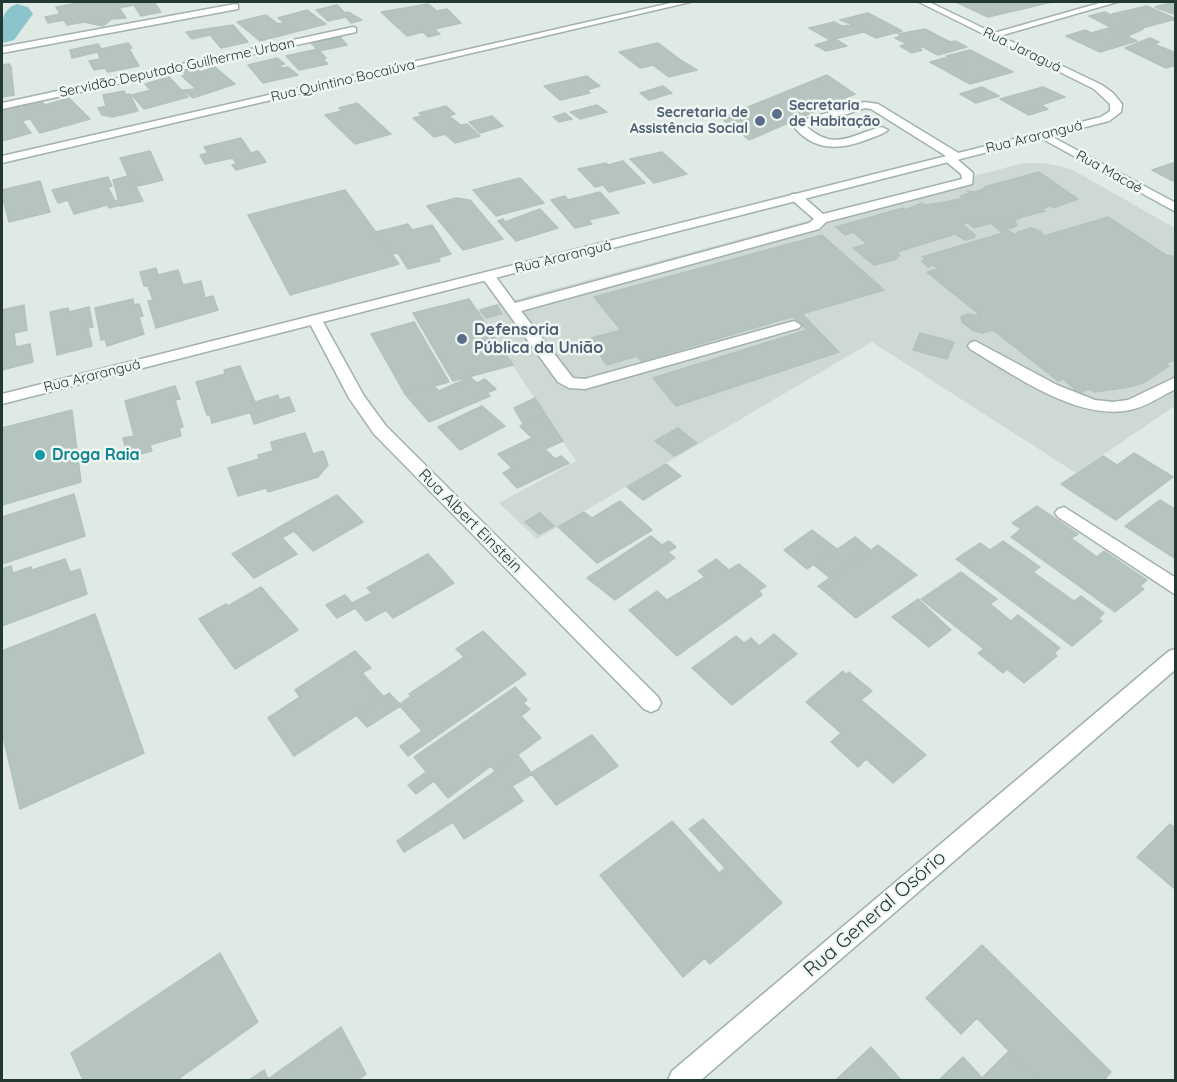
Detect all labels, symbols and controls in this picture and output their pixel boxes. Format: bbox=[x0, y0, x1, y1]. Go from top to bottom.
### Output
street label: Rua Jaraguá bbox=[980, 24, 1064, 76]
street label: Servidão Deputado Guilherme Urban bbox=[58, 35, 296, 101]
street label: Rua Quintino Bocaiúva bbox=[269, 56, 417, 106]
place label: Secretaria de Habitação bbox=[789, 98, 880, 130]
place label: Secretaria de Assistência Social bbox=[630, 105, 748, 138]
marker: Secretaria de Habitação bbox=[770, 107, 784, 121]
marker: Secretaria de Assistência Social bbox=[753, 114, 767, 128]
street label: Rua Araranguá bbox=[984, 117, 1084, 157]
street label: Rua Macaé bbox=[1073, 147, 1145, 197]
street label: Rua Araranguá bbox=[513, 237, 613, 277]
place label: Defensoria Pública da União bbox=[474, 320, 603, 358]
marker: Defensoria Pública da União bbox=[455, 332, 469, 346]
street label: Rua Araranguá bbox=[42, 356, 142, 396]
place label: Droga Raia bbox=[52, 445, 140, 465]
marker: Droga Raia bbox=[33, 448, 47, 462]
street label: Rua Albert Einstein bbox=[414, 465, 526, 577]
street label: Rua General Osório bbox=[799, 846, 951, 982]

